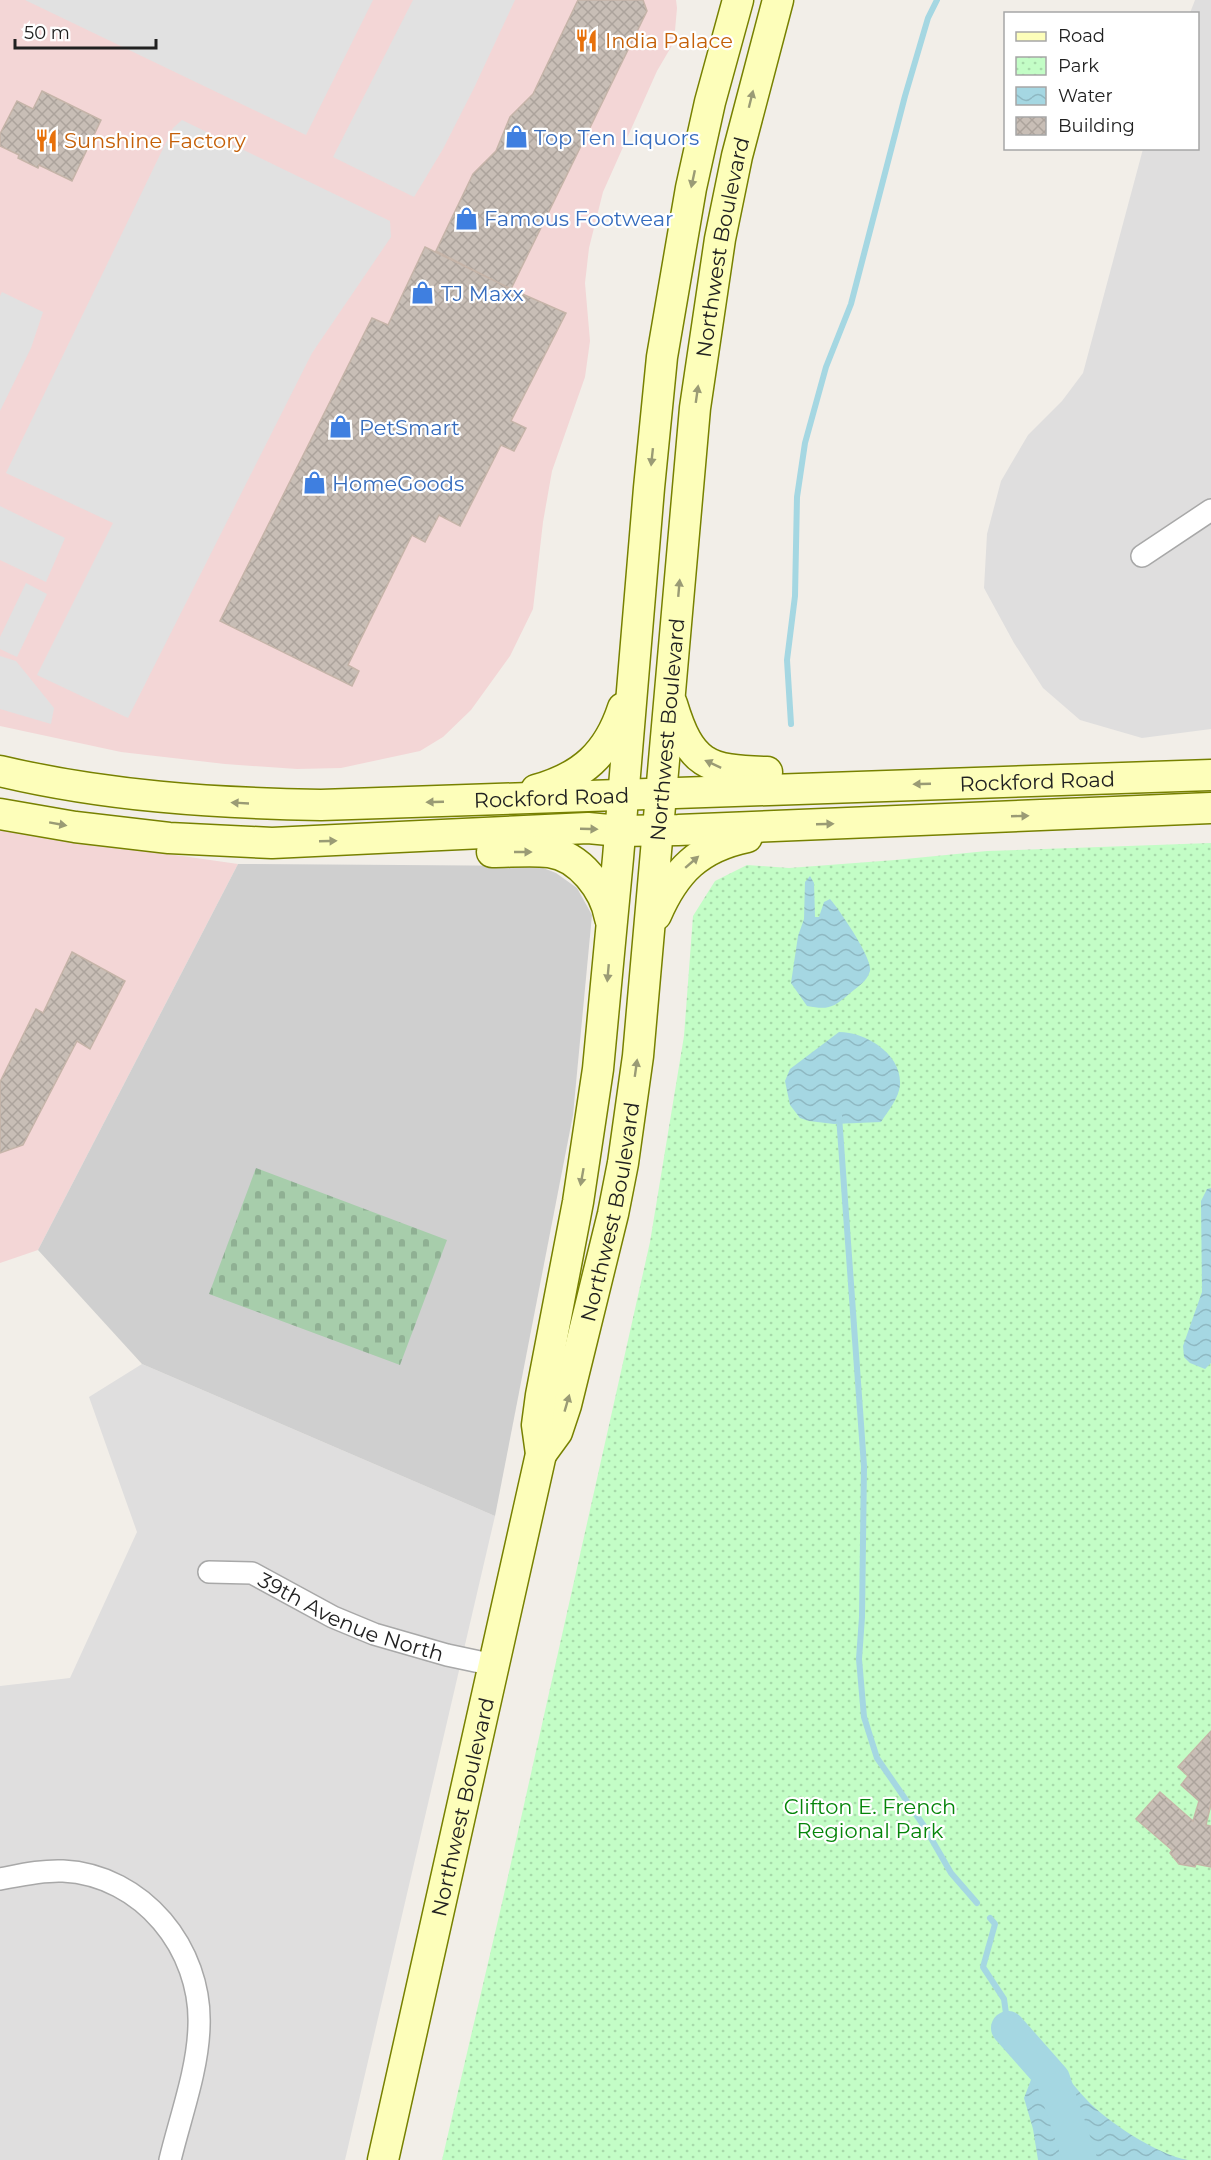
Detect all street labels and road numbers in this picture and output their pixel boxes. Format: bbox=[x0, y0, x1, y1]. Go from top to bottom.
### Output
street label: Northwest Boulevard bbox=[690, 134, 754, 359]
street label: Northwest Boulevard bbox=[644, 617, 689, 842]
street label: Rockford Road bbox=[959, 766, 1115, 796]
street label: Rockford Road bbox=[473, 782, 630, 812]
street label: Northwest Boulevard bbox=[575, 1100, 644, 1324]
street label: 39th Avenue North bbox=[254, 1566, 447, 1666]
street label: Northwest Boulevard bbox=[425, 1695, 499, 1919]

